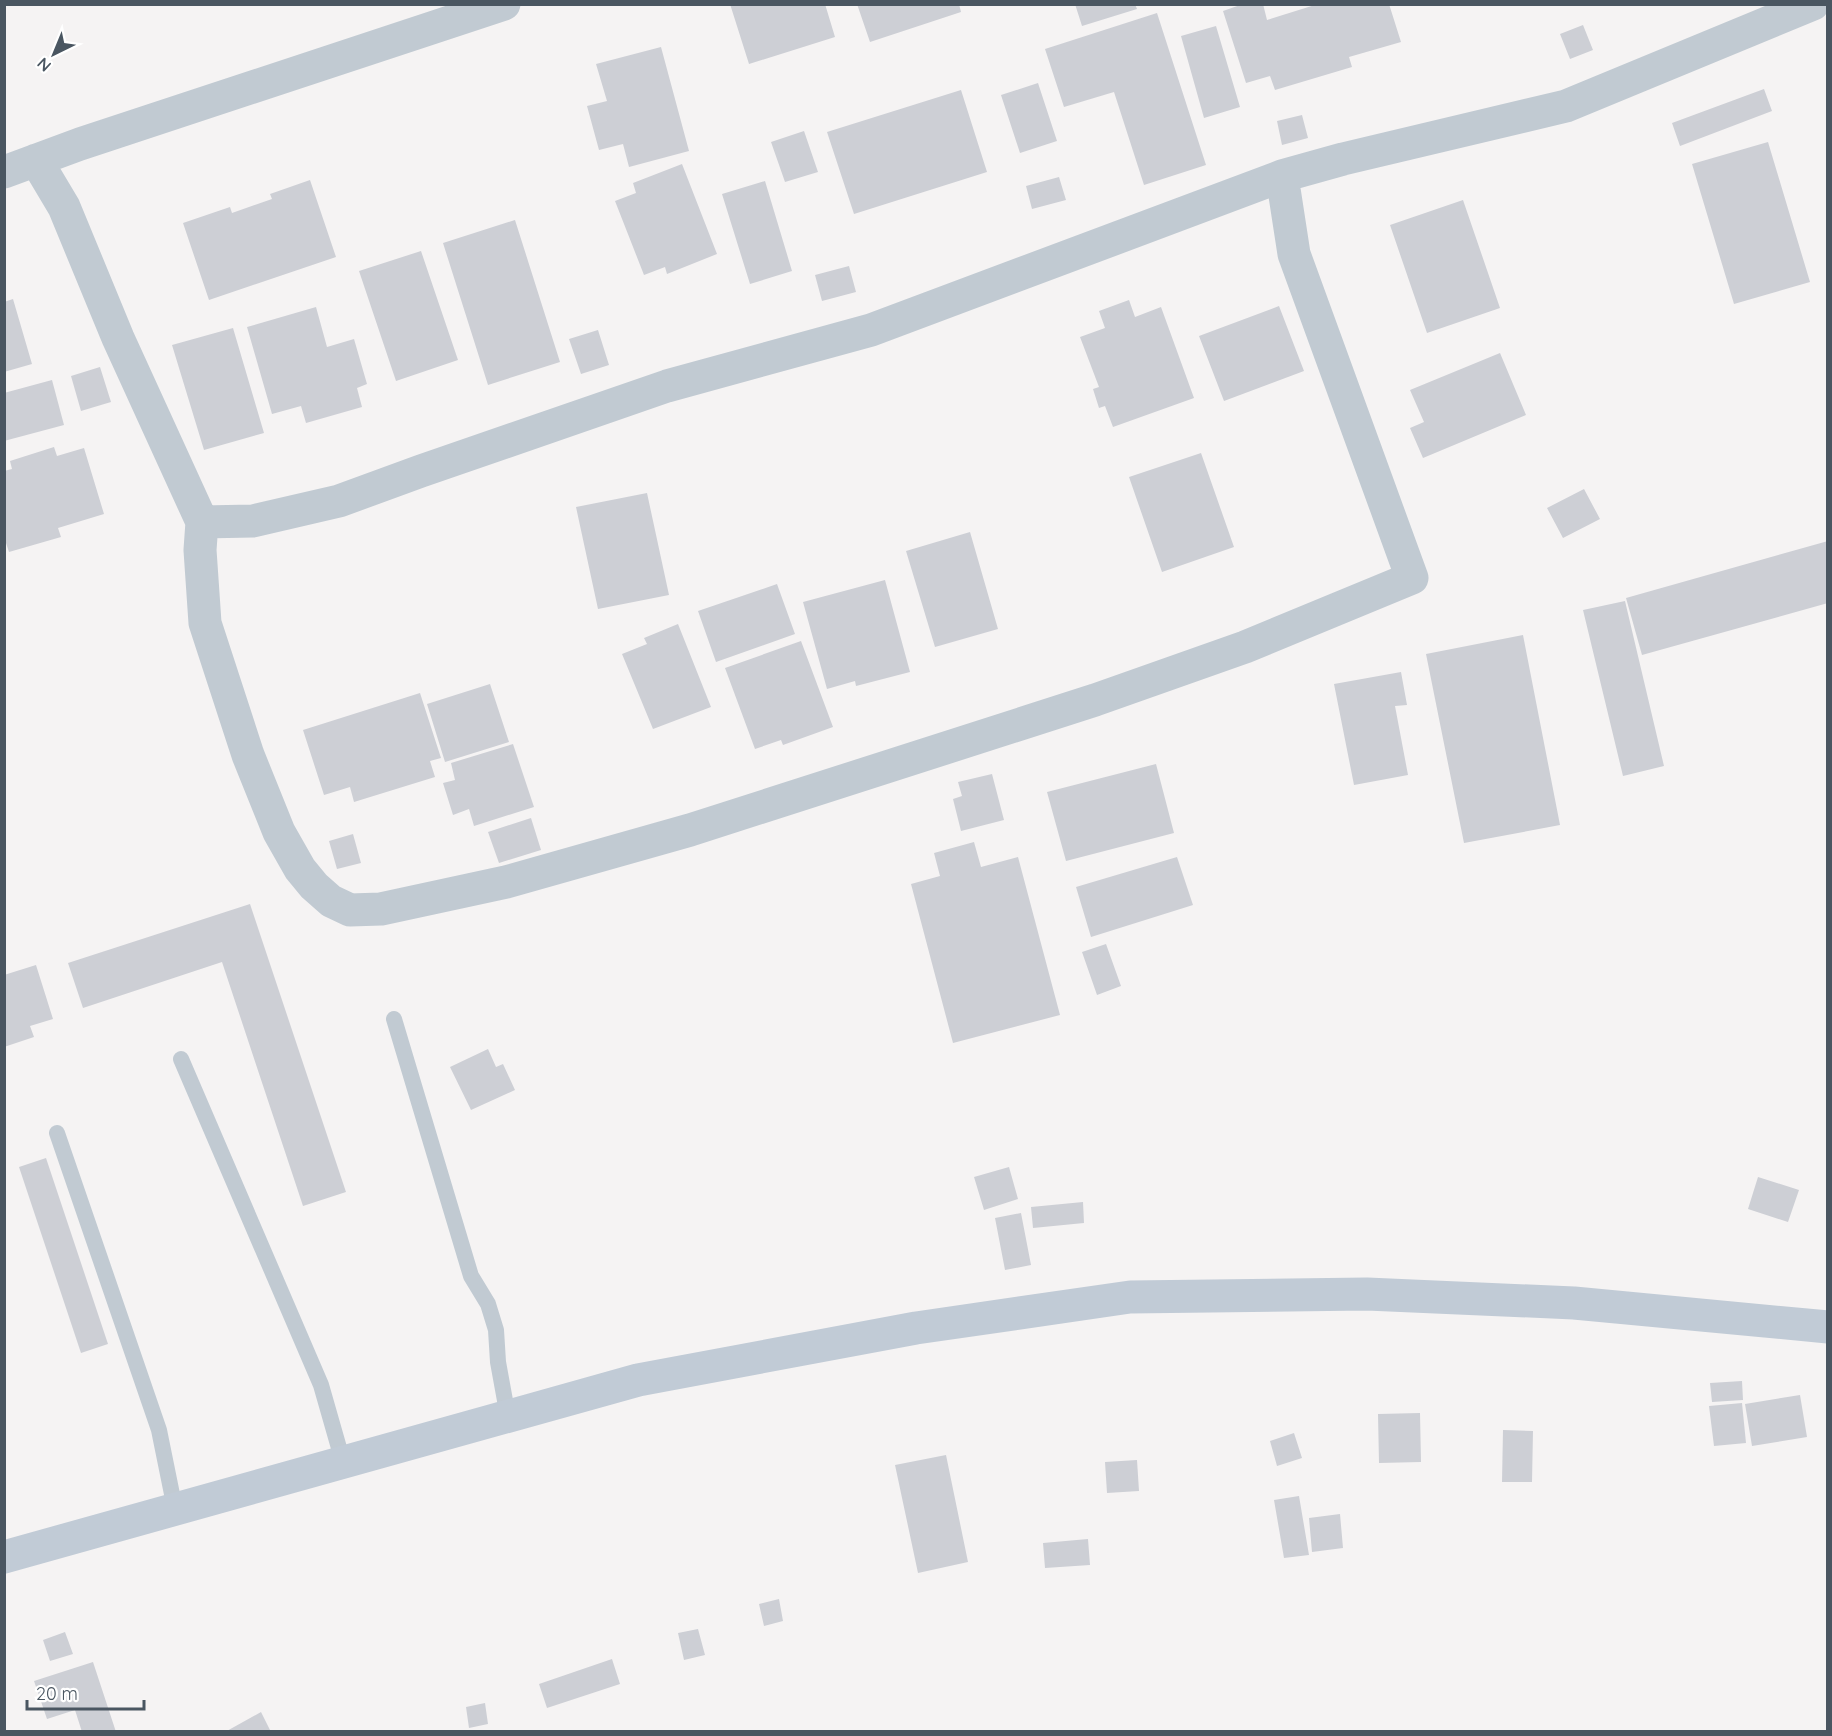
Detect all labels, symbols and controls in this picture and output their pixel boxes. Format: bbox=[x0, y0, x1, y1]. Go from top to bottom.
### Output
north arrow bbox=[24, 24, 84, 84]
text: N bbox=[33, 54, 55, 76]
scale bar bbox=[27, 1673, 144, 1711]
text: 20 m bbox=[36, 1682, 78, 1705]

